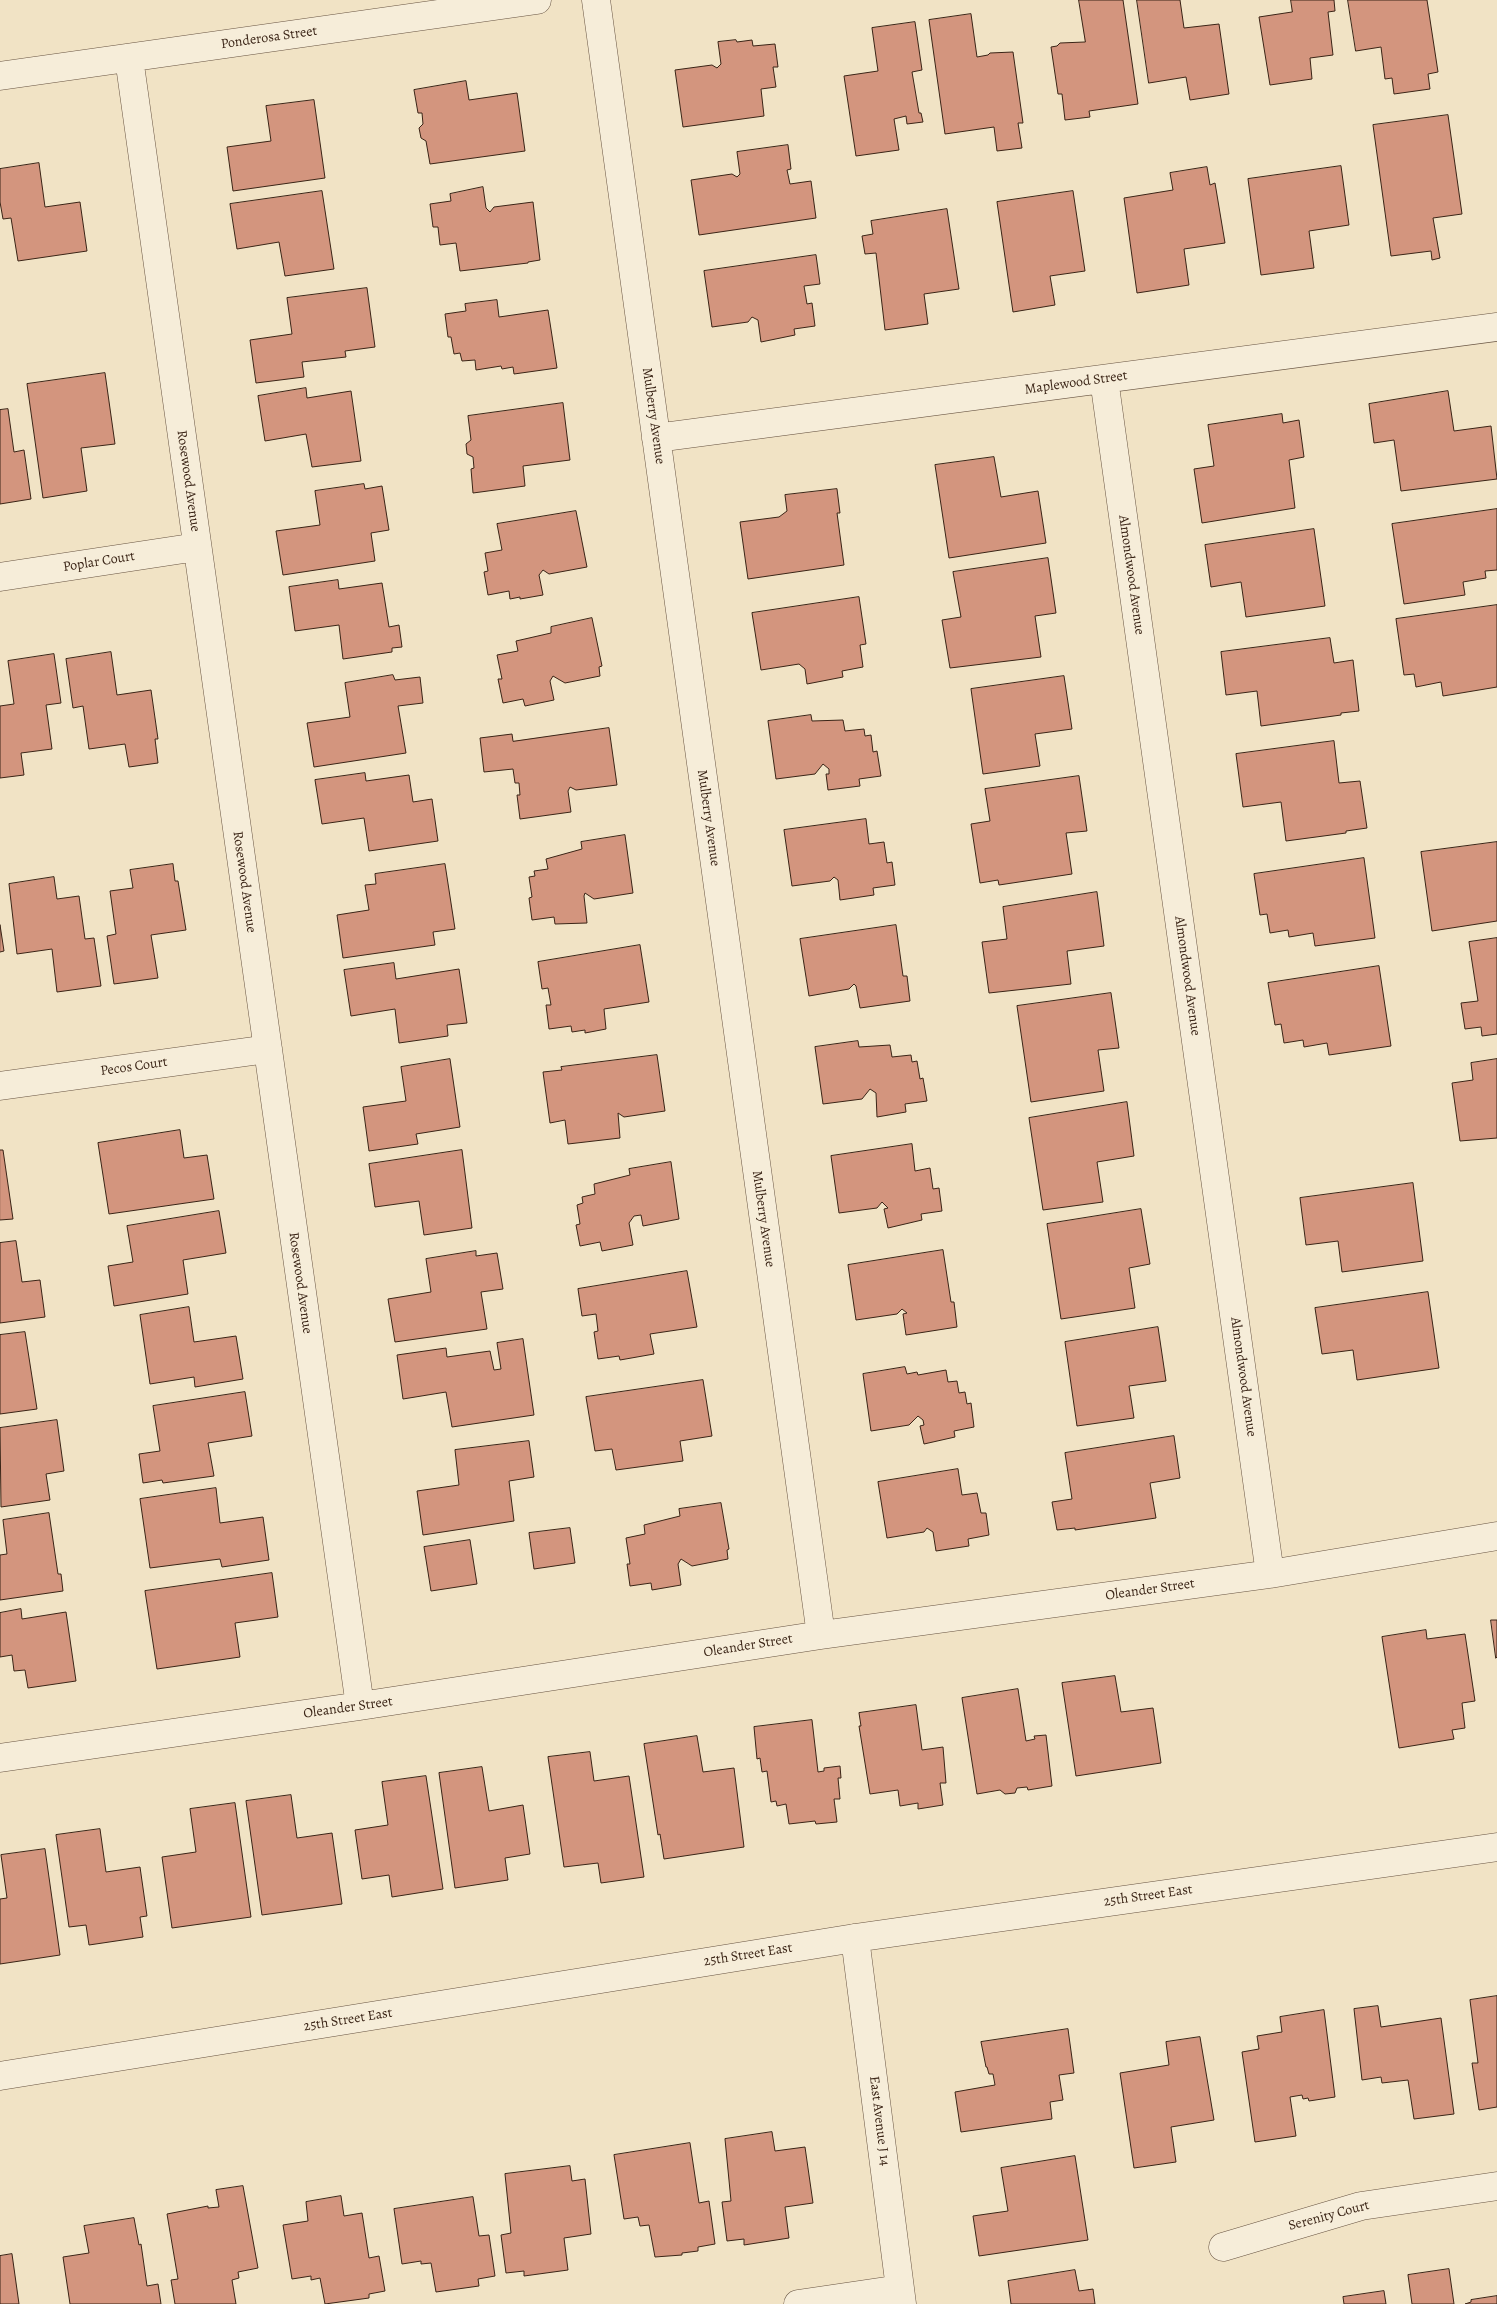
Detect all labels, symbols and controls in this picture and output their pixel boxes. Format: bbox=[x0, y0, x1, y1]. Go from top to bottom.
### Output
street label: Ponderosa Street bbox=[220, 23, 318, 53]
street label: Mulberry Avenue bbox=[638, 367, 668, 465]
street label: Maplewood Street bbox=[1024, 367, 1128, 399]
street label: Rosewood Avenue bbox=[173, 429, 203, 533]
street label: Almondwood Avenue bbox=[1114, 514, 1148, 636]
street label: Poplar Court bbox=[62, 548, 136, 576]
street label: Mulberry Avenue bbox=[693, 769, 723, 867]
street label: Rosewood Avenue bbox=[229, 830, 259, 934]
street label: Almondwood Avenue bbox=[1170, 915, 1204, 1037]
street label: Pecos Court bbox=[99, 1054, 169, 1080]
street label: Mulberry Avenue bbox=[748, 1170, 778, 1268]
street label: Rosewood Avenue bbox=[285, 1231, 315, 1335]
street label: Almondwood Avenue bbox=[1226, 1316, 1260, 1438]
street label: Oleander Street bbox=[1104, 1575, 1196, 1605]
street label: Oleander Street bbox=[702, 1631, 794, 1661]
street label: Oleander Street bbox=[302, 1693, 394, 1723]
street label: 25th Street East bbox=[1103, 1881, 1193, 1911]
street label: 25th Street East bbox=[702, 1940, 794, 1970]
street label: 25th Street East bbox=[302, 2005, 394, 2035]
street label: East Avenue J 14 bbox=[865, 2075, 893, 2167]
street label: Serenity Court bbox=[1287, 2197, 1371, 2235]

